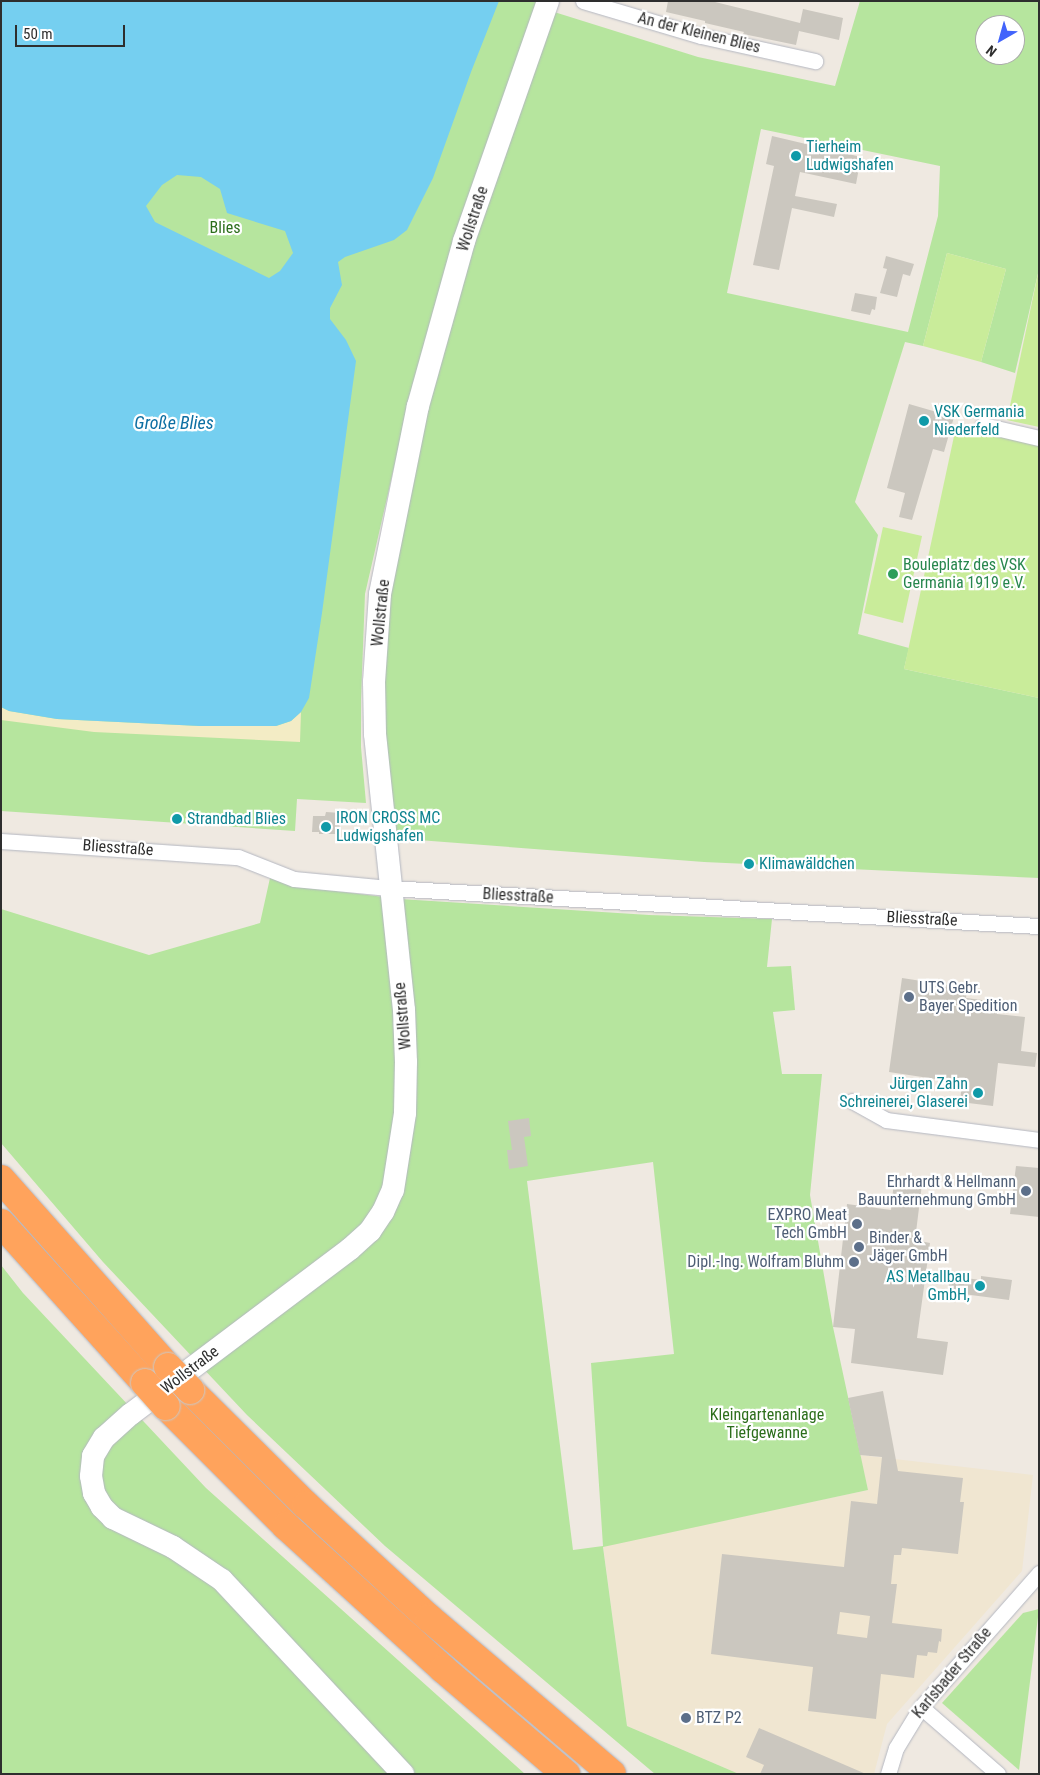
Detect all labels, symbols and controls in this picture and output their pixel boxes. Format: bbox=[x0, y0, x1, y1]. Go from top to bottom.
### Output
street label: An der Kleinen Blies bbox=[636, 8, 762, 58]
scale bar bbox=[18, 15, 128, 47]
north arrow bbox=[975, 15, 1025, 65]
text: 50 m bbox=[23, 25, 53, 43]
text: N bbox=[983, 42, 1000, 60]
place label: Tierheim Ludwigshafen bbox=[806, 137, 894, 175]
marker: Tierheim Ludwigshafen bbox=[790, 150, 802, 162]
street label: Wollstraße bbox=[453, 184, 493, 254]
park label: Blies bbox=[210, 218, 240, 238]
place label: VSK Germania Niederfeld bbox=[934, 402, 1024, 440]
water label: Große Blies bbox=[134, 412, 214, 434]
marker: VSK Germania Niederfeld bbox=[918, 415, 930, 427]
place label: Bouleplatz des VSK Germania 1919 e.V. bbox=[903, 555, 1026, 593]
marker: Bouleplatz des VSK Germania 1919 e.V. bbox=[887, 568, 899, 580]
street label: Wollstraße bbox=[368, 578, 394, 648]
place label: IRON CROSS MC Ludwigshafen bbox=[336, 808, 440, 846]
place label: Strandbad Blies bbox=[187, 809, 286, 829]
marker: Strandbad Blies bbox=[171, 813, 183, 825]
marker: IRON CROSS MC Ludwigshafen bbox=[320, 821, 332, 833]
street label: Bliesstraße bbox=[82, 836, 154, 860]
place label: Klimawäldchen bbox=[759, 854, 855, 874]
marker: Klimawäldchen bbox=[743, 858, 755, 870]
street label: Bliesstraße bbox=[482, 885, 554, 907]
street label: Bliesstraße bbox=[886, 908, 958, 930]
place label: UTS Gebr. Bayer Spedition bbox=[919, 978, 1017, 1016]
street label: Wollstraße bbox=[390, 982, 416, 1050]
marker: UTS Gebr. Bayer Spedition bbox=[903, 991, 915, 1003]
place label: Jürgen Zahn Schreinerei, Glaserei bbox=[839, 1074, 968, 1112]
marker: Jürgen Zahn Schreinerei, Glaserei bbox=[972, 1087, 984, 1099]
place label: Ehrhardt & Hellmann Bauunternehmung GmbH bbox=[858, 1172, 1016, 1210]
marker: Ehrhardt & Hellmann Bauunternehmung GmbH bbox=[1020, 1185, 1032, 1197]
place label: EXPRO Meat Tech GmbH bbox=[768, 1205, 847, 1243]
marker: EXPRO Meat Tech GmbH bbox=[851, 1218, 863, 1230]
place label: Binder & Jäger GmbH bbox=[869, 1228, 948, 1266]
marker: Binder & Jäger GmbH bbox=[853, 1241, 865, 1253]
place label: Dipl.-Ing. Wolfram Bluhm bbox=[687, 1252, 844, 1272]
marker: Dipl.-Ing. Wolfram Bluhm bbox=[848, 1256, 860, 1268]
place label: AS Metallbau GmbH, bbox=[886, 1267, 970, 1305]
marker: AS Metallbau GmbH, bbox=[974, 1280, 986, 1292]
street label: Wollstraße bbox=[157, 1342, 223, 1398]
park label: Kleingartenanlage Tiefgewanne bbox=[710, 1405, 824, 1443]
street label: Karlsbader Straße bbox=[908, 1624, 996, 1722]
place label: BTZ P2 bbox=[696, 1708, 742, 1728]
marker: BTZ P2 bbox=[680, 1712, 692, 1724]

